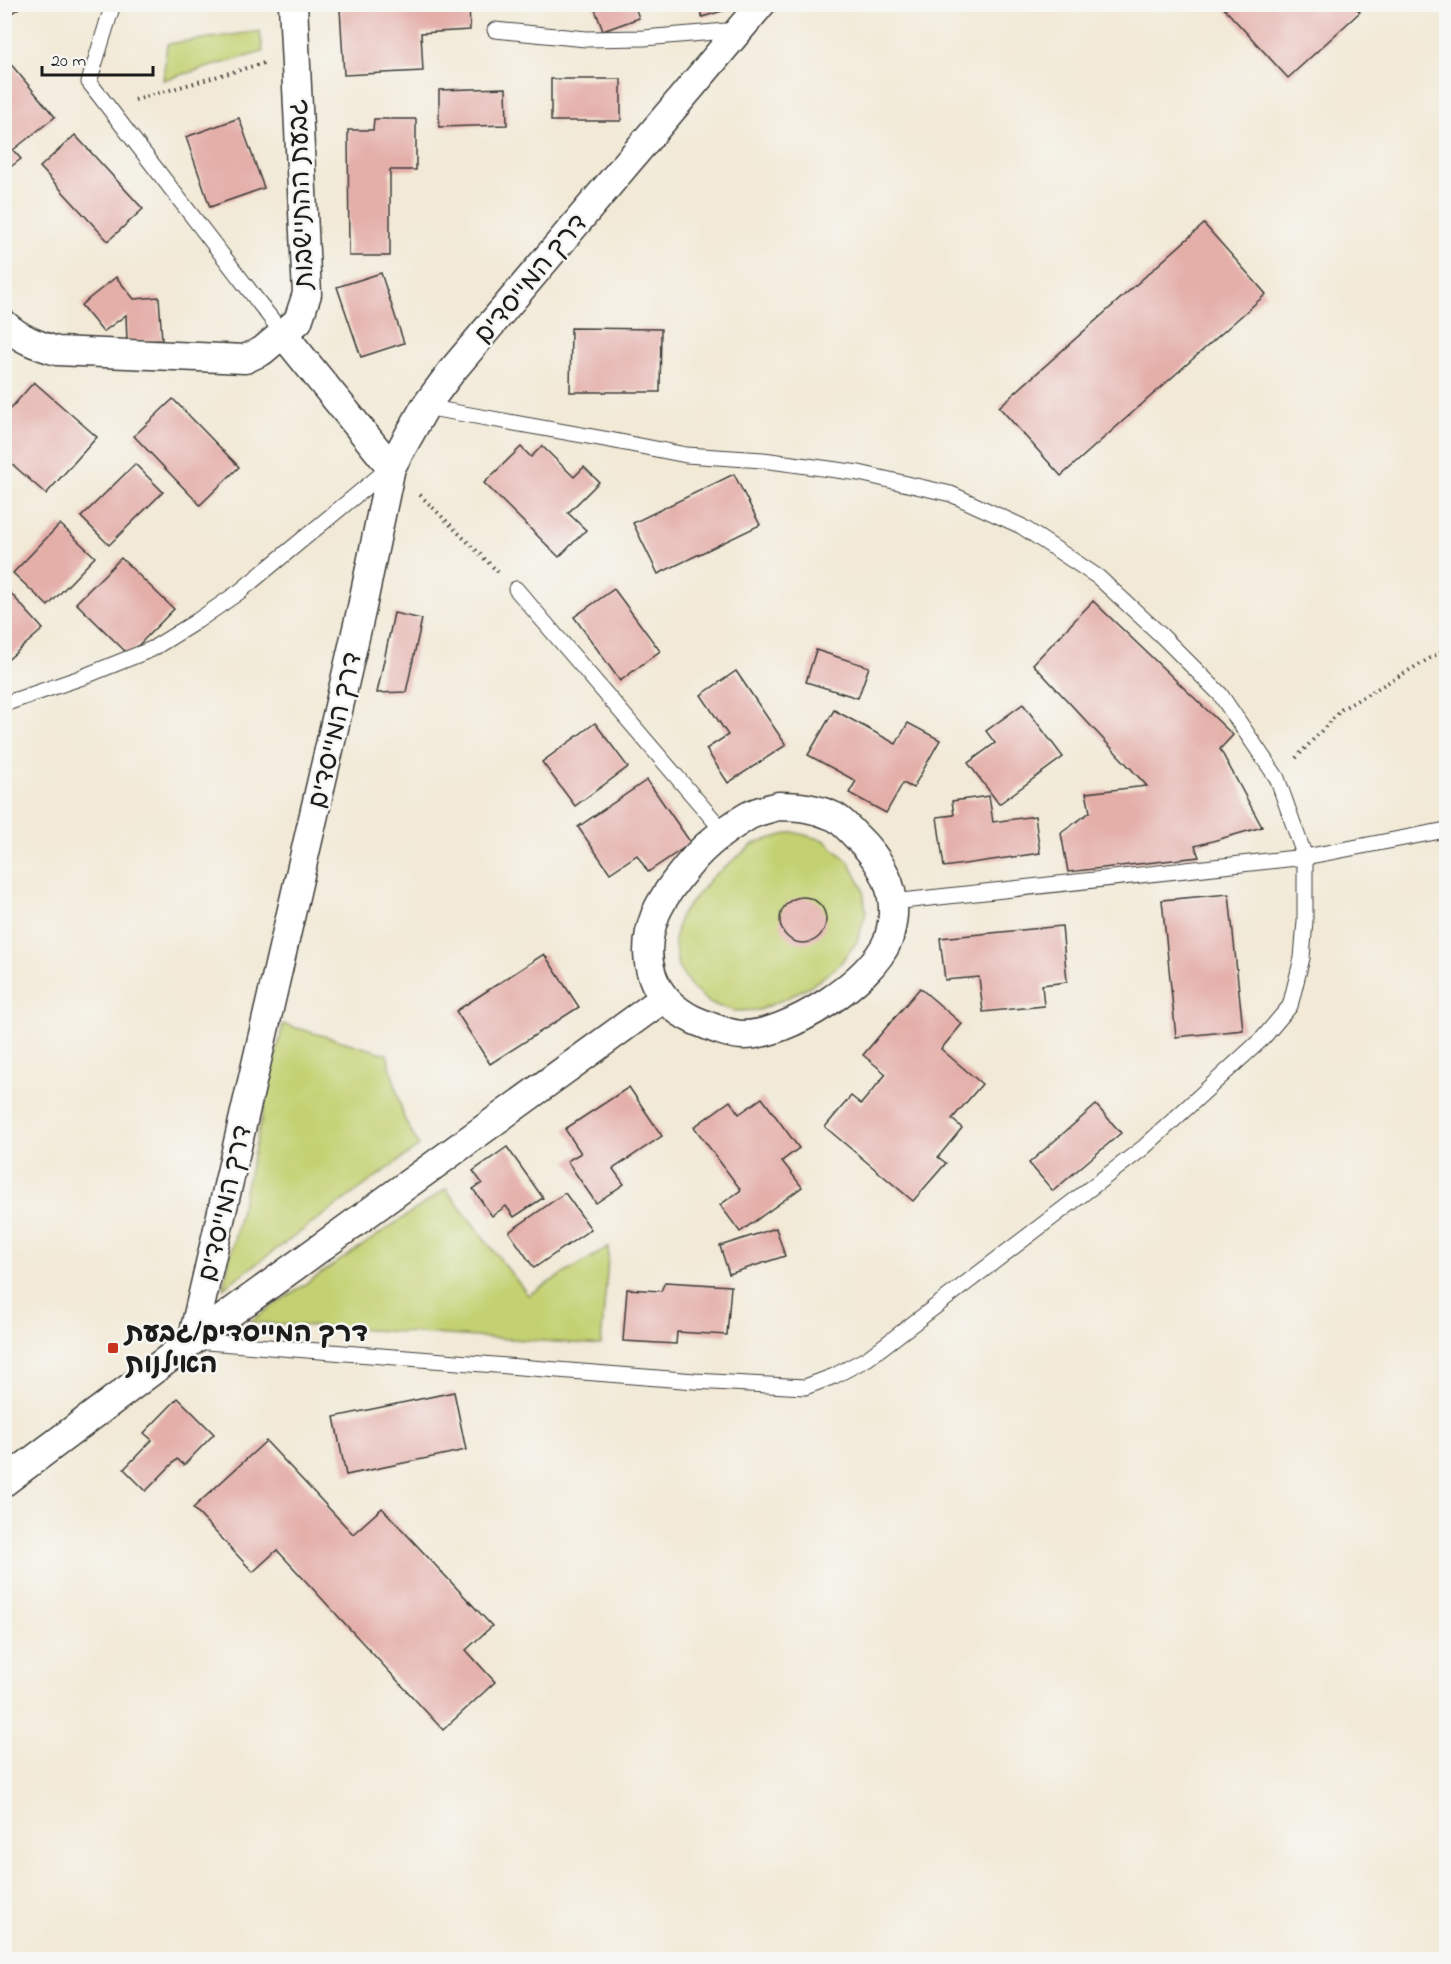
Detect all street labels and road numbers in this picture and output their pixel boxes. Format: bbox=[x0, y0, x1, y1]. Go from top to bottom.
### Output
street label: גבעת ההתיישבות bbox=[280, 98, 325, 292]
street label: דרך המייסדים bbox=[466, 206, 598, 353]
street label: דרך המייסדים bbox=[299, 648, 373, 813]
street label: דרך המייסדים bbox=[189, 1121, 263, 1286]

